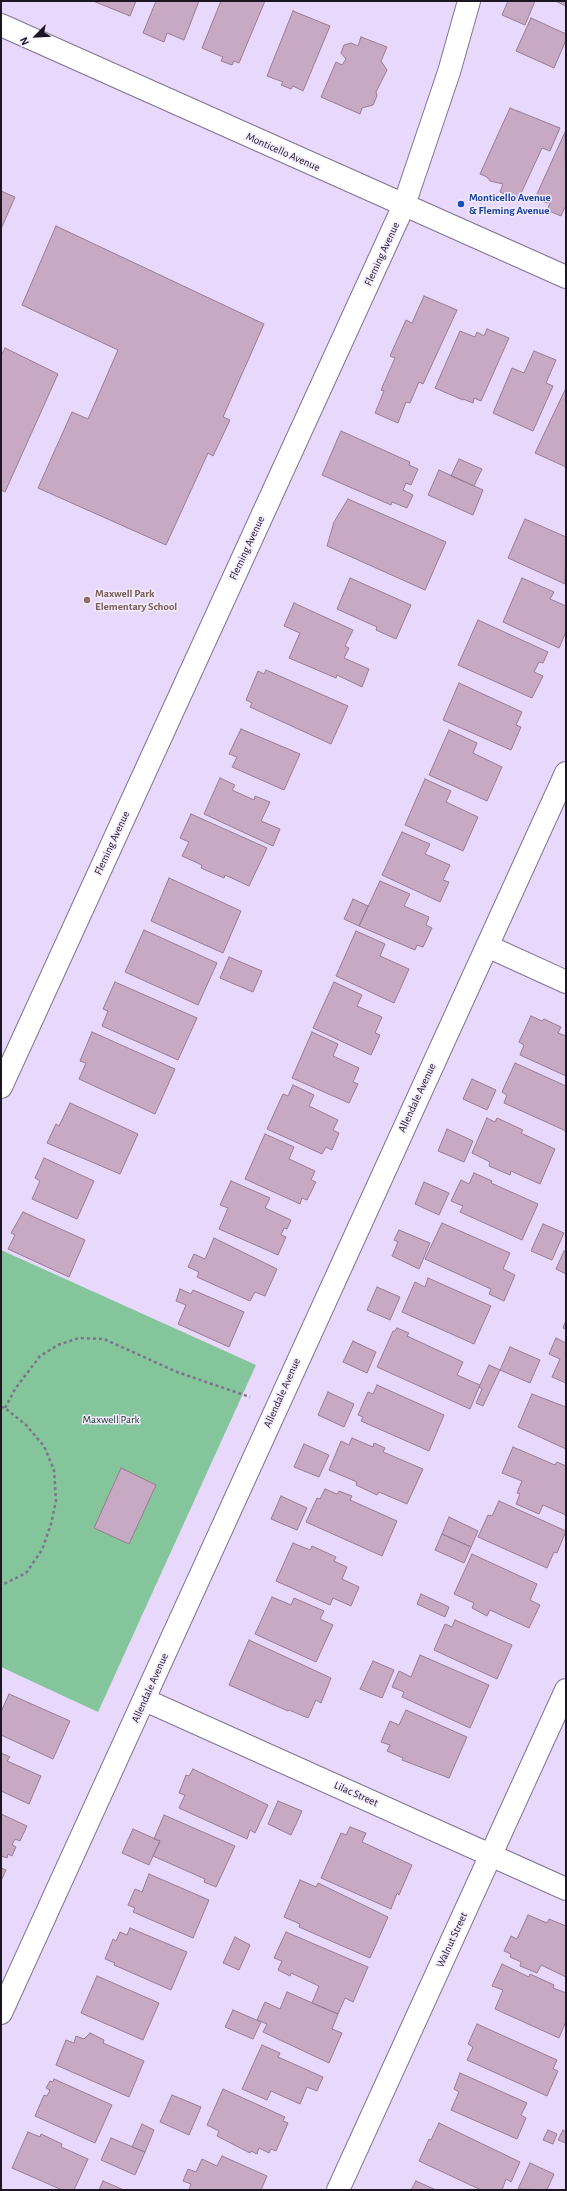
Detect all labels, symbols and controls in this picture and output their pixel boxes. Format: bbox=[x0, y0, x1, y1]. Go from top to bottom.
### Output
north arrow bbox=[16, 16, 56, 56]
text: N bbox=[18, 35, 31, 47]
street label: Monticello Avenue bbox=[244, 130, 322, 174]
place label: Monticello Avenue & Fleming Avenue bbox=[469, 191, 551, 217]
marker: Monticello Avenue & Fleming Avenue bbox=[456, 199, 466, 209]
street label: Fleming Avenue bbox=[361, 220, 403, 288]
street label: Fleming Avenue bbox=[226, 514, 268, 582]
place label: Maxwell Park Elementary School bbox=[95, 587, 177, 613]
marker: Maxwell Park Elementary School bbox=[82, 595, 92, 605]
street label: Fleming Avenue bbox=[91, 809, 133, 877]
street label: Allendale Avenue bbox=[395, 1061, 439, 1135]
street label: Allendale Avenue bbox=[261, 1356, 303, 1430]
park label: Maxwell Park bbox=[82, 1413, 140, 1427]
street label: Allendale Avenue bbox=[129, 1651, 171, 1725]
street label: Lilac Street bbox=[332, 1778, 380, 1810]
street label: Walnut Street bbox=[433, 1910, 471, 1970]

